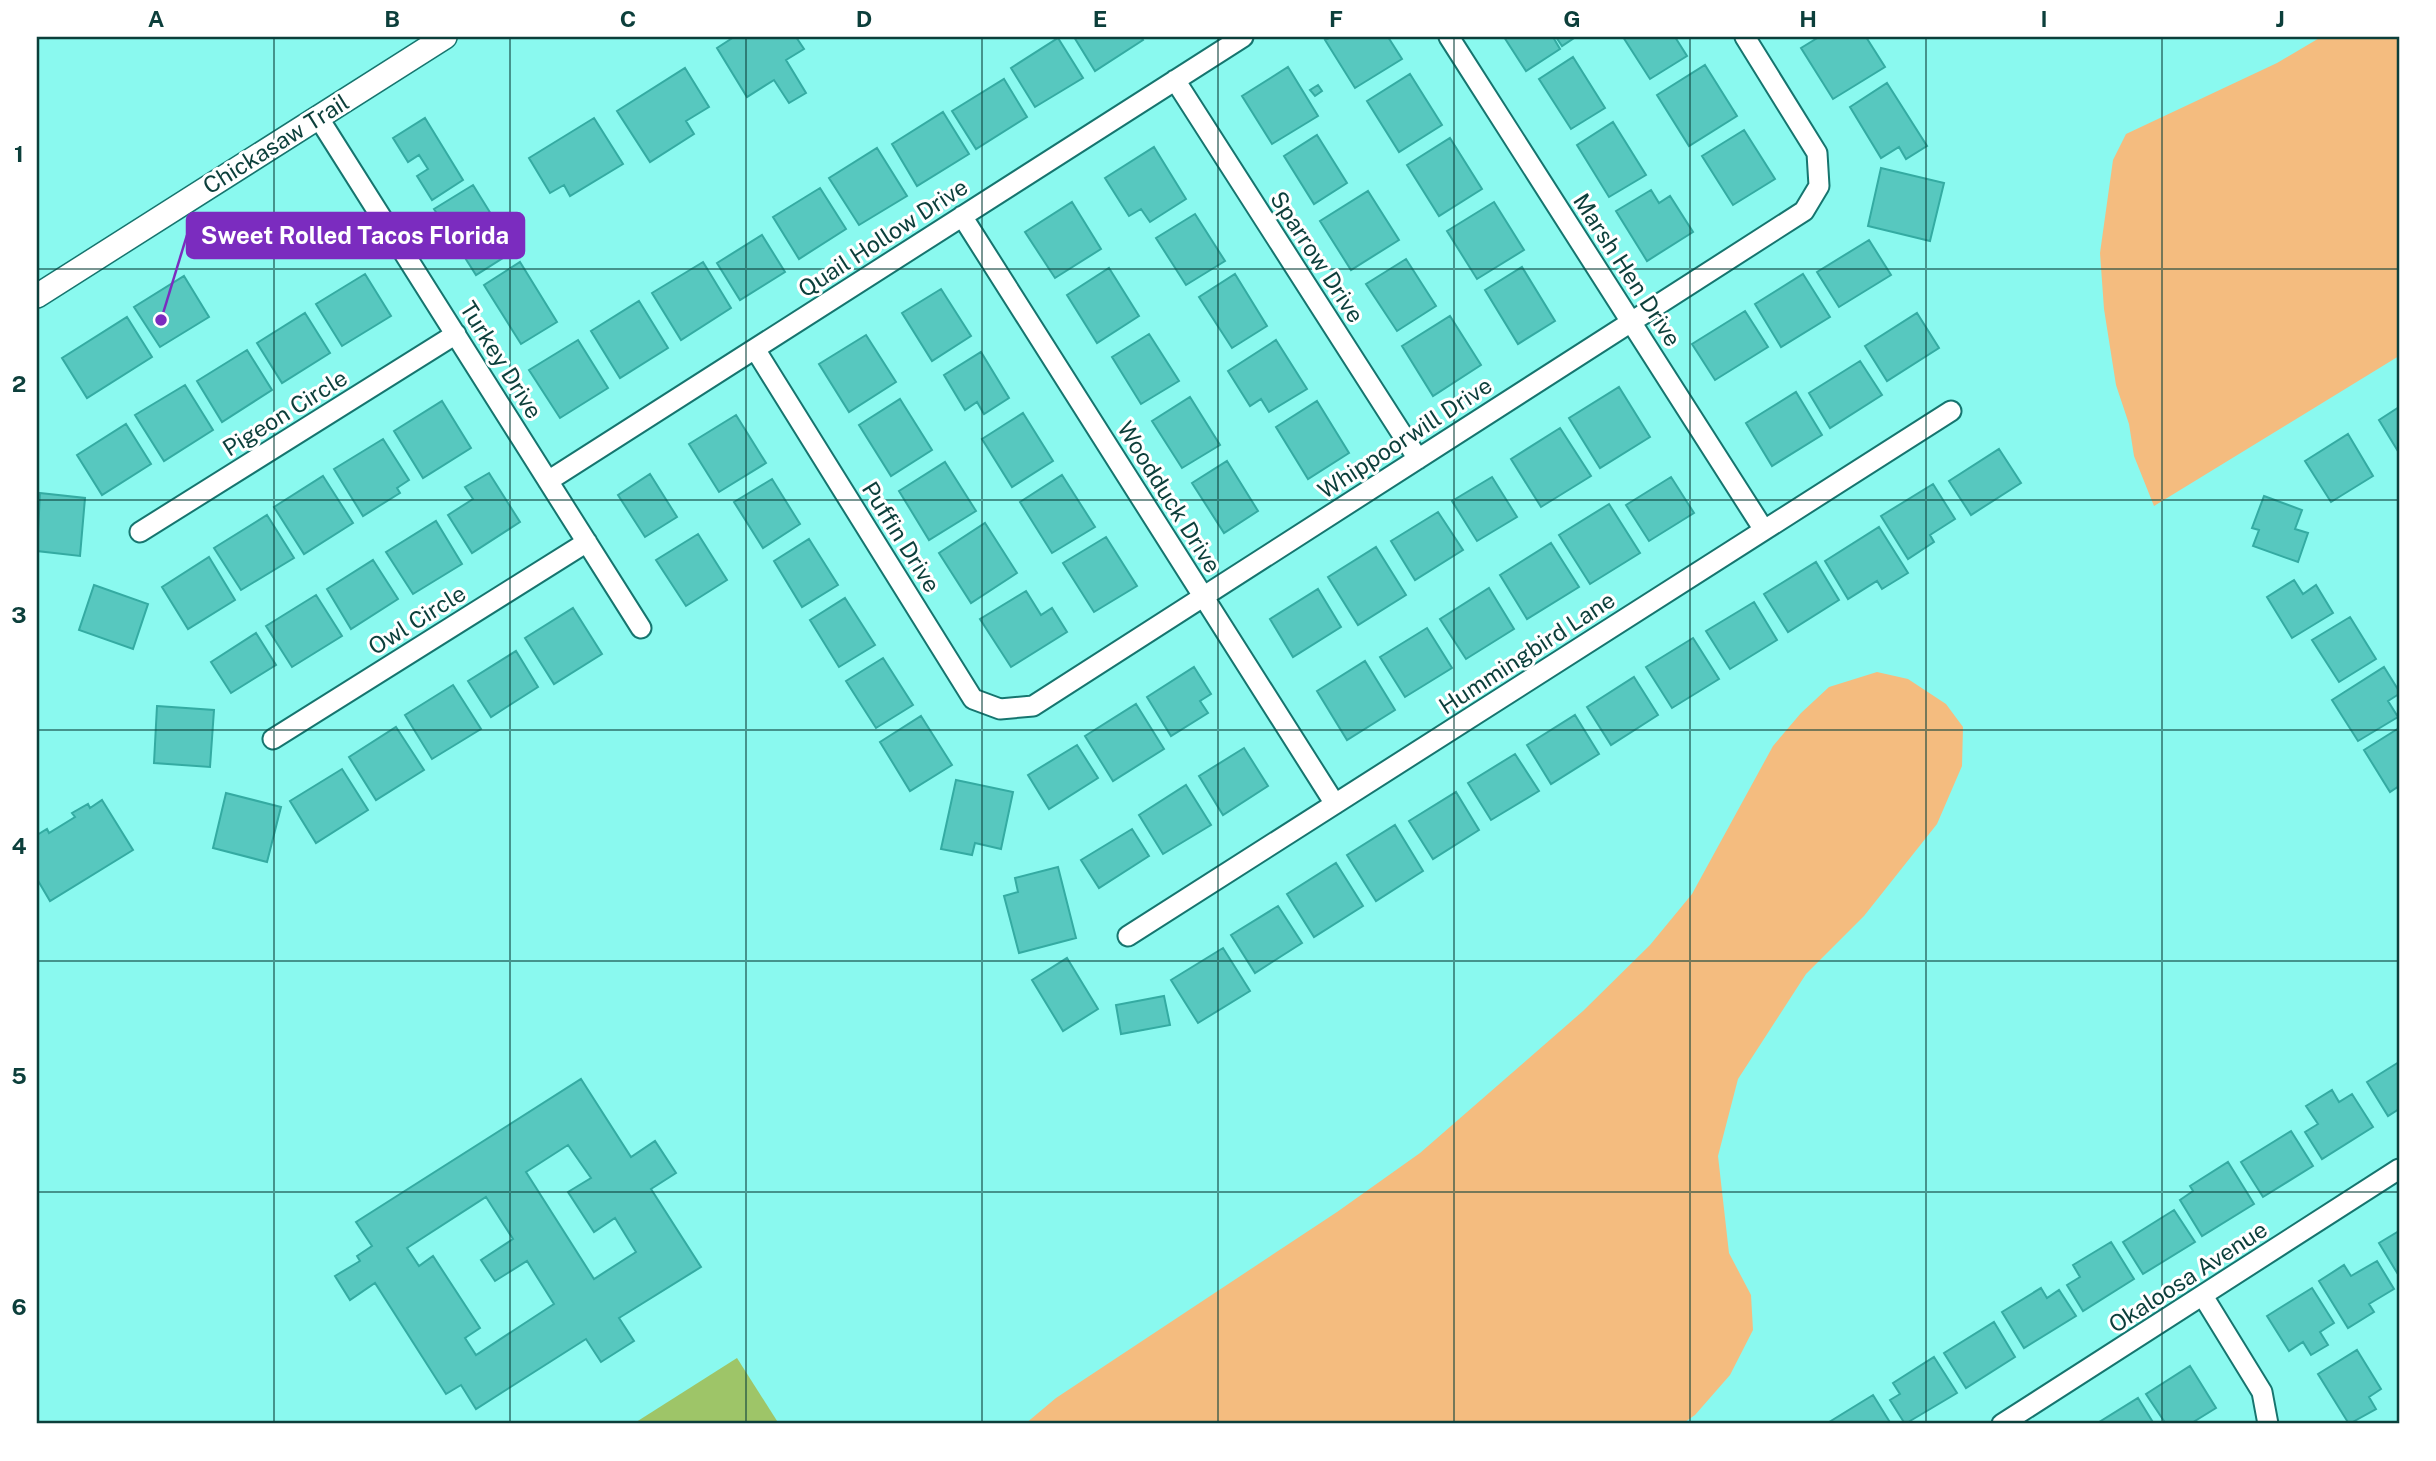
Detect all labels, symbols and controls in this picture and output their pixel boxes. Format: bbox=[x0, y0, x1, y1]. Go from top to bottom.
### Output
text: A bbox=[148, 5, 165, 32]
text: B bbox=[384, 5, 400, 32]
text: C bbox=[620, 5, 636, 32]
text: D bbox=[856, 5, 872, 32]
text: E bbox=[1093, 5, 1107, 32]
text: F bbox=[1329, 5, 1343, 32]
text: G bbox=[1563, 5, 1581, 32]
text: H bbox=[1799, 5, 1817, 32]
text: I bbox=[2040, 5, 2048, 32]
text: J bbox=[2275, 5, 2285, 32]
street label: Chickasaw Trail bbox=[198, 88, 354, 199]
text: 1 bbox=[14, 140, 24, 167]
street label: Quail Hollow Drive bbox=[793, 173, 972, 302]
street label: Sparrow Drive bbox=[1265, 186, 1370, 327]
street label: Marsh Hen Drive bbox=[1568, 188, 1687, 351]
callout: Sweet Rolled Tacos Florida bbox=[187, 213, 524, 258]
text: Sweet Rolled Tacos Florida bbox=[201, 221, 509, 249]
street label: Turkey Drive bbox=[455, 296, 548, 423]
street label: Pigeon Circle bbox=[218, 364, 352, 461]
text: 2 bbox=[12, 370, 26, 397]
street label: Whippoorwill Drive bbox=[1313, 371, 1497, 504]
street label: Woodduck Drive bbox=[1112, 416, 1227, 577]
street label: Puffin Drive bbox=[857, 477, 946, 597]
street label: Owl Circle bbox=[363, 579, 470, 660]
street label: Hummingbird Lane bbox=[1434, 586, 1620, 719]
text: 3 bbox=[11, 601, 27, 628]
text: 4 bbox=[11, 832, 27, 859]
text: 5 bbox=[11, 1062, 27, 1089]
street label: Okaloosa Avenue bbox=[2103, 1215, 2272, 1338]
text: 6 bbox=[11, 1293, 27, 1320]

